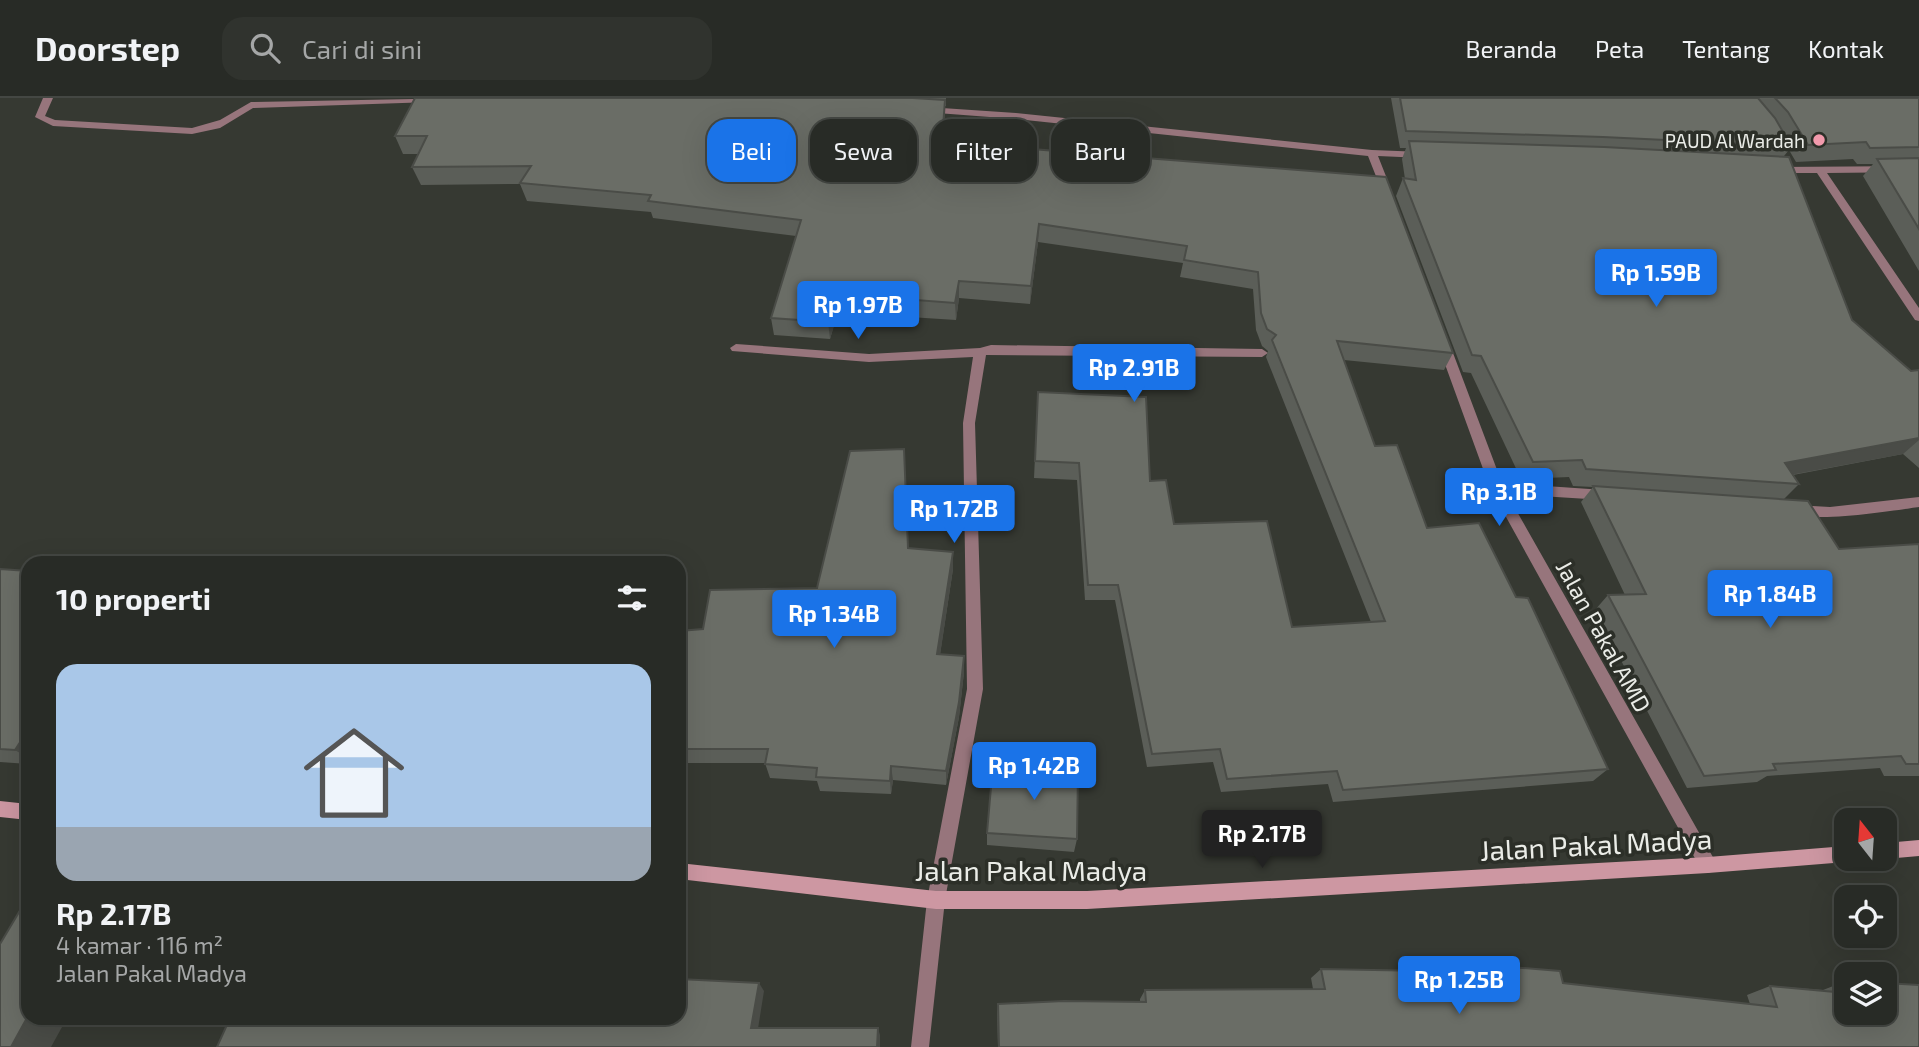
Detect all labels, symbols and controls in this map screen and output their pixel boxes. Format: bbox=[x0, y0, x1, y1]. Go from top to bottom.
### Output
search box bbox=[222, 17, 712, 80]
text: Doorstep bbox=[35, 28, 180, 68]
icon: search bbox=[246, 29, 284, 67]
text: Cari di sini bbox=[302, 33, 422, 64]
text: Beranda bbox=[1466, 34, 1557, 63]
text: Peta bbox=[1595, 34, 1644, 63]
text: Tentang bbox=[1682, 34, 1770, 63]
text: Kontak bbox=[1808, 34, 1884, 63]
chip: Beli bbox=[707, 119, 796, 182]
chip: Sewa bbox=[810, 119, 917, 182]
chip: Filter bbox=[931, 119, 1037, 182]
chip: Baru bbox=[1051, 119, 1150, 182]
place label: PAUD Al Wardah bbox=[1665, 129, 1805, 152]
marker: PAUD Al Wardah bbox=[1811, 132, 1827, 148]
pin: Rp 1.59B bbox=[1584, 250, 1728, 309]
text: Rp 1.59B bbox=[1611, 258, 1701, 286]
pin: Rp 1.97B bbox=[786, 282, 930, 341]
text: Rp 1.97B bbox=[813, 290, 903, 318]
pin: Rp 2.91B bbox=[1062, 344, 1206, 404]
text: Rp 2.91B bbox=[1089, 353, 1179, 381]
pin: Rp 3.1B bbox=[1434, 468, 1564, 528]
text: Rp 3.1B bbox=[1461, 477, 1537, 505]
pin: Rp 1.72B bbox=[882, 486, 1026, 545]
text: Rp 1.72B bbox=[910, 494, 998, 522]
street label: Jalan Pakal AMD bbox=[1551, 555, 1657, 717]
pin: Rp 1.84B bbox=[1698, 570, 1842, 630]
icon: filters bbox=[613, 579, 651, 617]
text: Rp 1.84B bbox=[1724, 579, 1816, 607]
text: 10 properti bbox=[56, 580, 211, 616]
pin: Rp 1.34B bbox=[762, 590, 906, 650]
text: Rp 1.34B bbox=[788, 599, 880, 627]
icon: home bbox=[291, 710, 417, 836]
pin: Rp 1.42B bbox=[962, 742, 1106, 802]
text: Rp 1.42B bbox=[988, 751, 1080, 779]
north arrow bbox=[1834, 808, 1897, 872]
map controls bbox=[1834, 808, 1897, 1025]
pin: Rp 2.17B bbox=[1190, 810, 1334, 870]
text: Rp 2.17B bbox=[1218, 819, 1306, 847]
street label: Jalan Pakal Madya bbox=[1479, 821, 1713, 867]
street label: Jalan Pakal Madya bbox=[915, 853, 1147, 887]
button: locate bbox=[1834, 885, 1897, 948]
text: Rp 2.17B bbox=[56, 895, 171, 931]
text: 4 kamar · 116 m² bbox=[56, 931, 223, 959]
pin: Rp 1.25B bbox=[1387, 956, 1531, 1016]
text: Jalan Pakal Madya bbox=[56, 959, 247, 987]
button: layers bbox=[1834, 962, 1897, 1025]
text: Rp 1.25B bbox=[1414, 965, 1504, 993]

